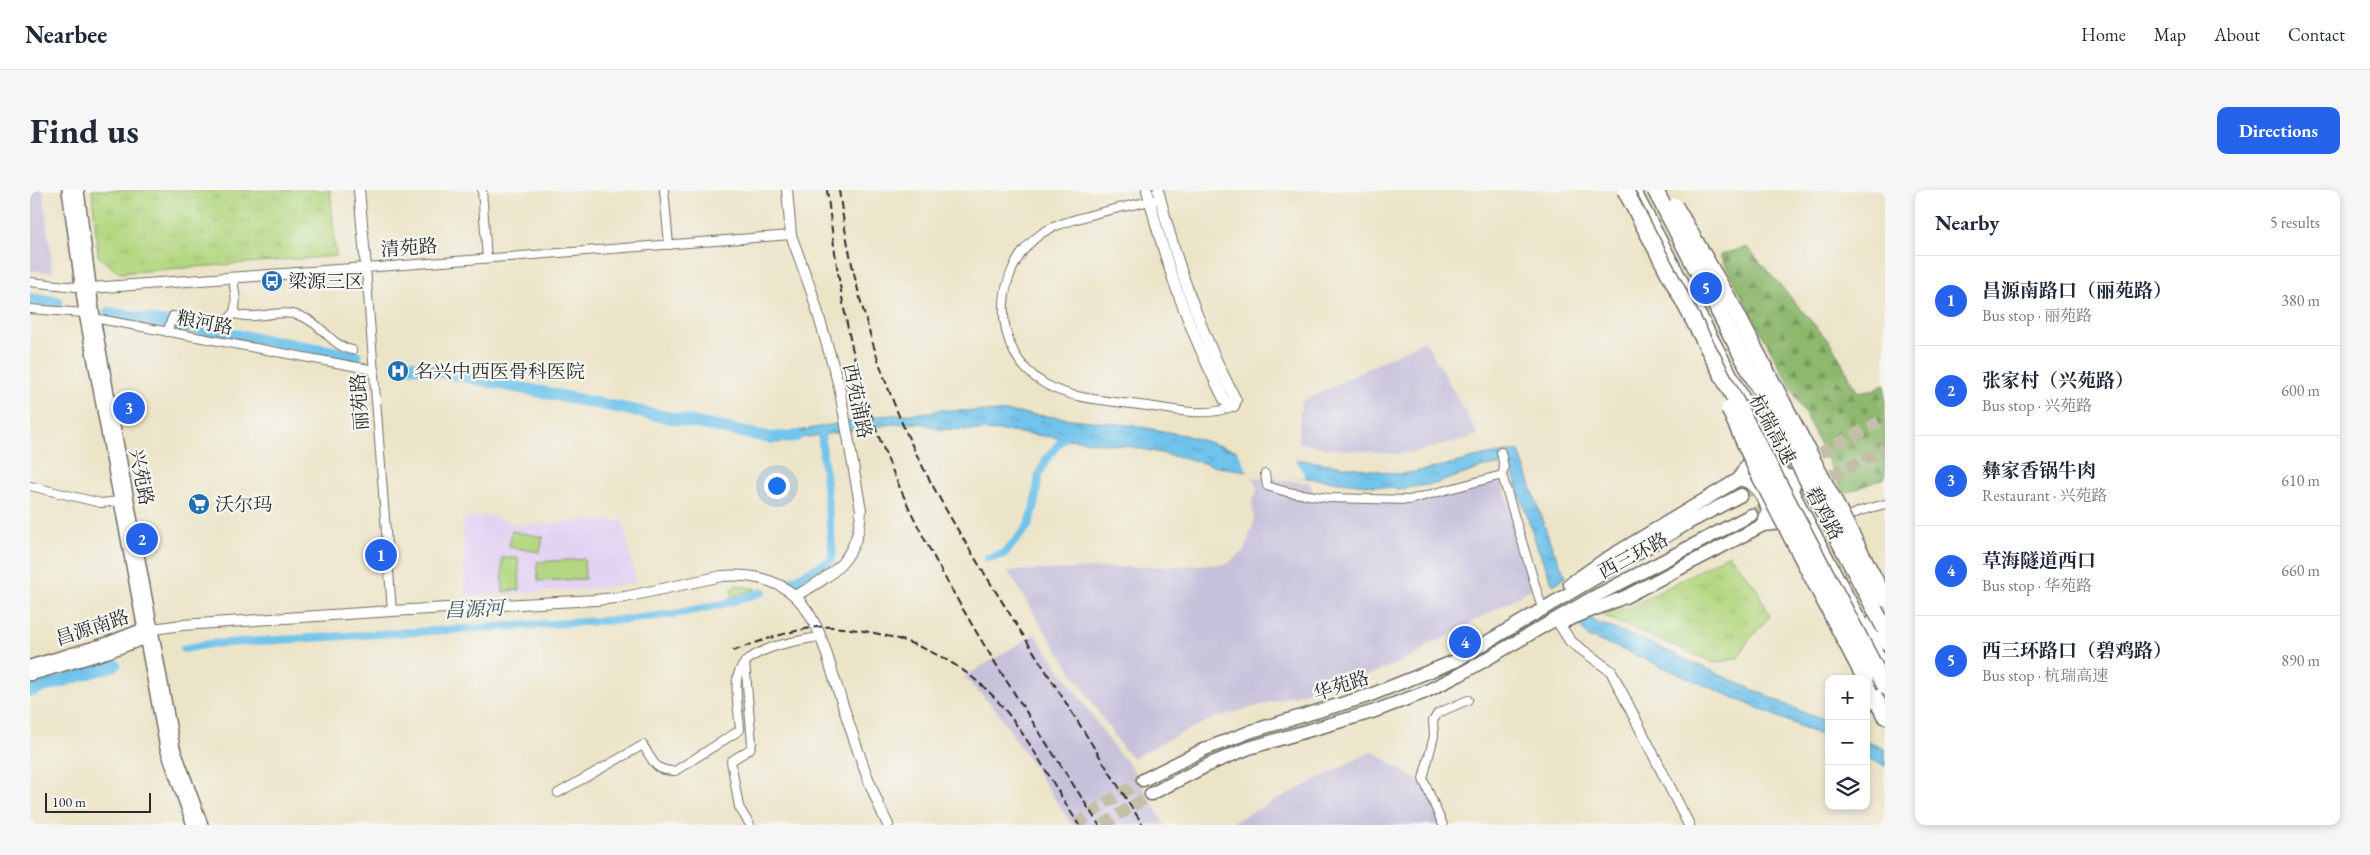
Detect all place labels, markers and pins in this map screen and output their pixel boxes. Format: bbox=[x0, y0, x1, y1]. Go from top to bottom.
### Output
bus stop icon: 梁源三区 bbox=[260, 269, 284, 293]
place label: 梁源三区 bbox=[288, 269, 364, 294]
pin: 5 bbox=[1690, 269, 1722, 307]
hospital icon: 名兴中西医骨科医院 bbox=[386, 359, 410, 383]
place label: 名兴中西医骨科医院 bbox=[414, 359, 585, 384]
pin: 3 bbox=[113, 389, 145, 427]
supermarket icon: 沃尔玛 bbox=[187, 492, 211, 516]
place label: 沃尔玛 bbox=[215, 492, 272, 517]
pin: 2 bbox=[126, 520, 158, 558]
pin: 1 bbox=[365, 536, 397, 574]
pin: 4 bbox=[1449, 623, 1481, 661]

